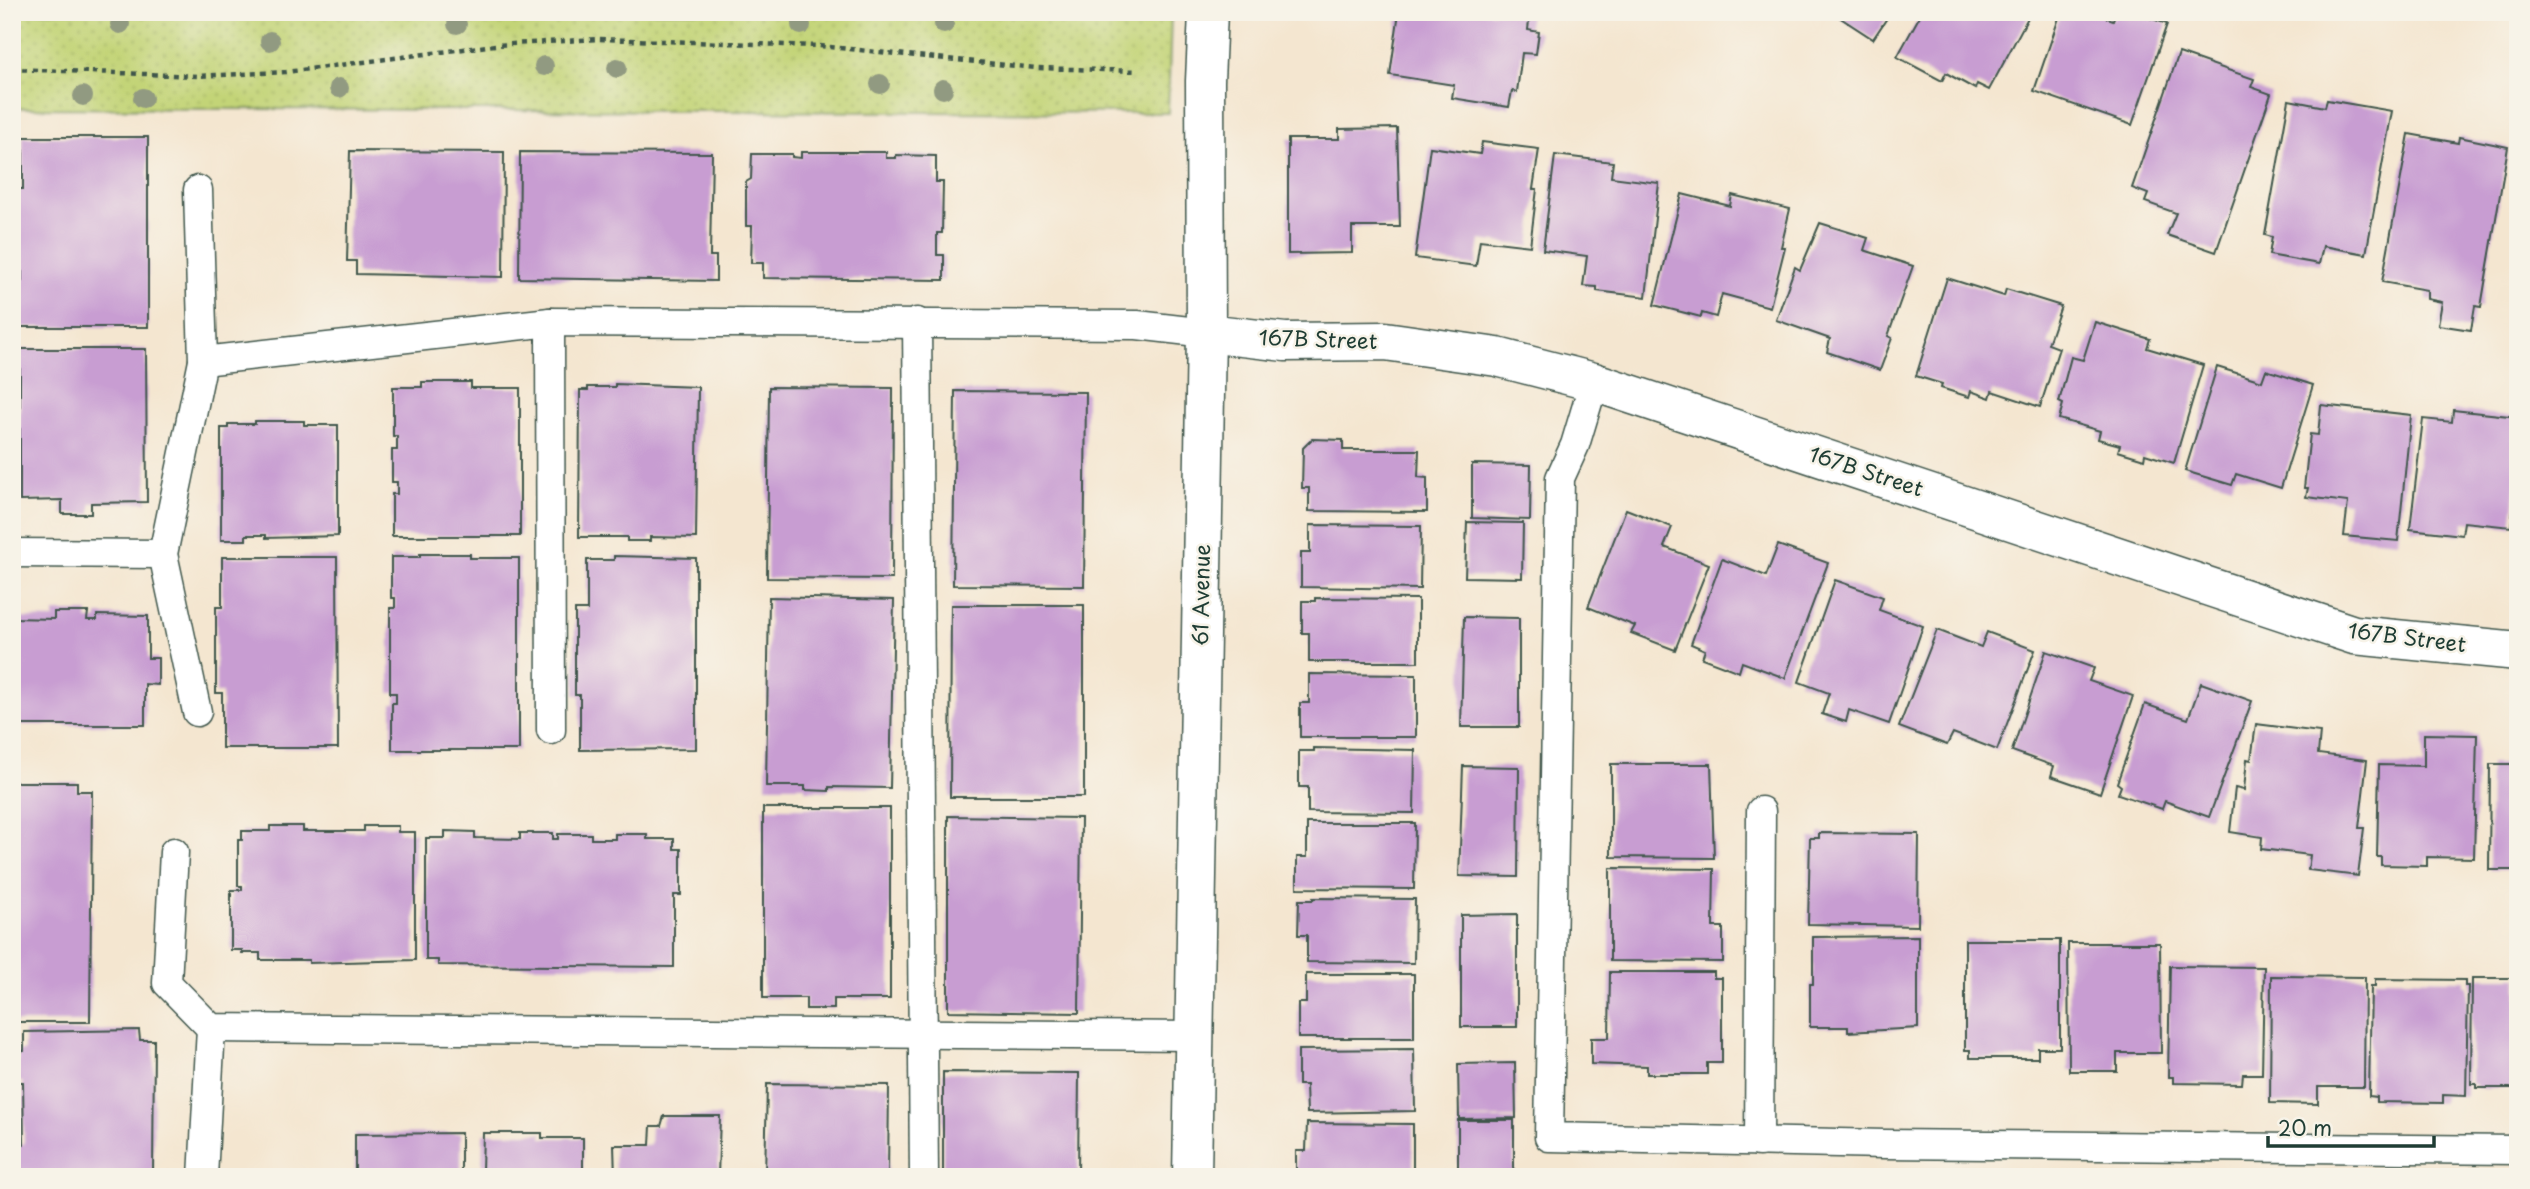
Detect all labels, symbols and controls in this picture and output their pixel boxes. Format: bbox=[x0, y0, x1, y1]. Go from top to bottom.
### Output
street label: 167B Street bbox=[1258, 320, 1378, 356]
street label: 167B Street bbox=[1805, 437, 1928, 504]
street label: 61 Avenue bbox=[1183, 544, 1217, 646]
street label: 167B Street bbox=[2346, 613, 2468, 659]
scale bar bbox=[2268, 1105, 2434, 1149]
text: 20 m bbox=[2278, 1111, 2332, 1143]

